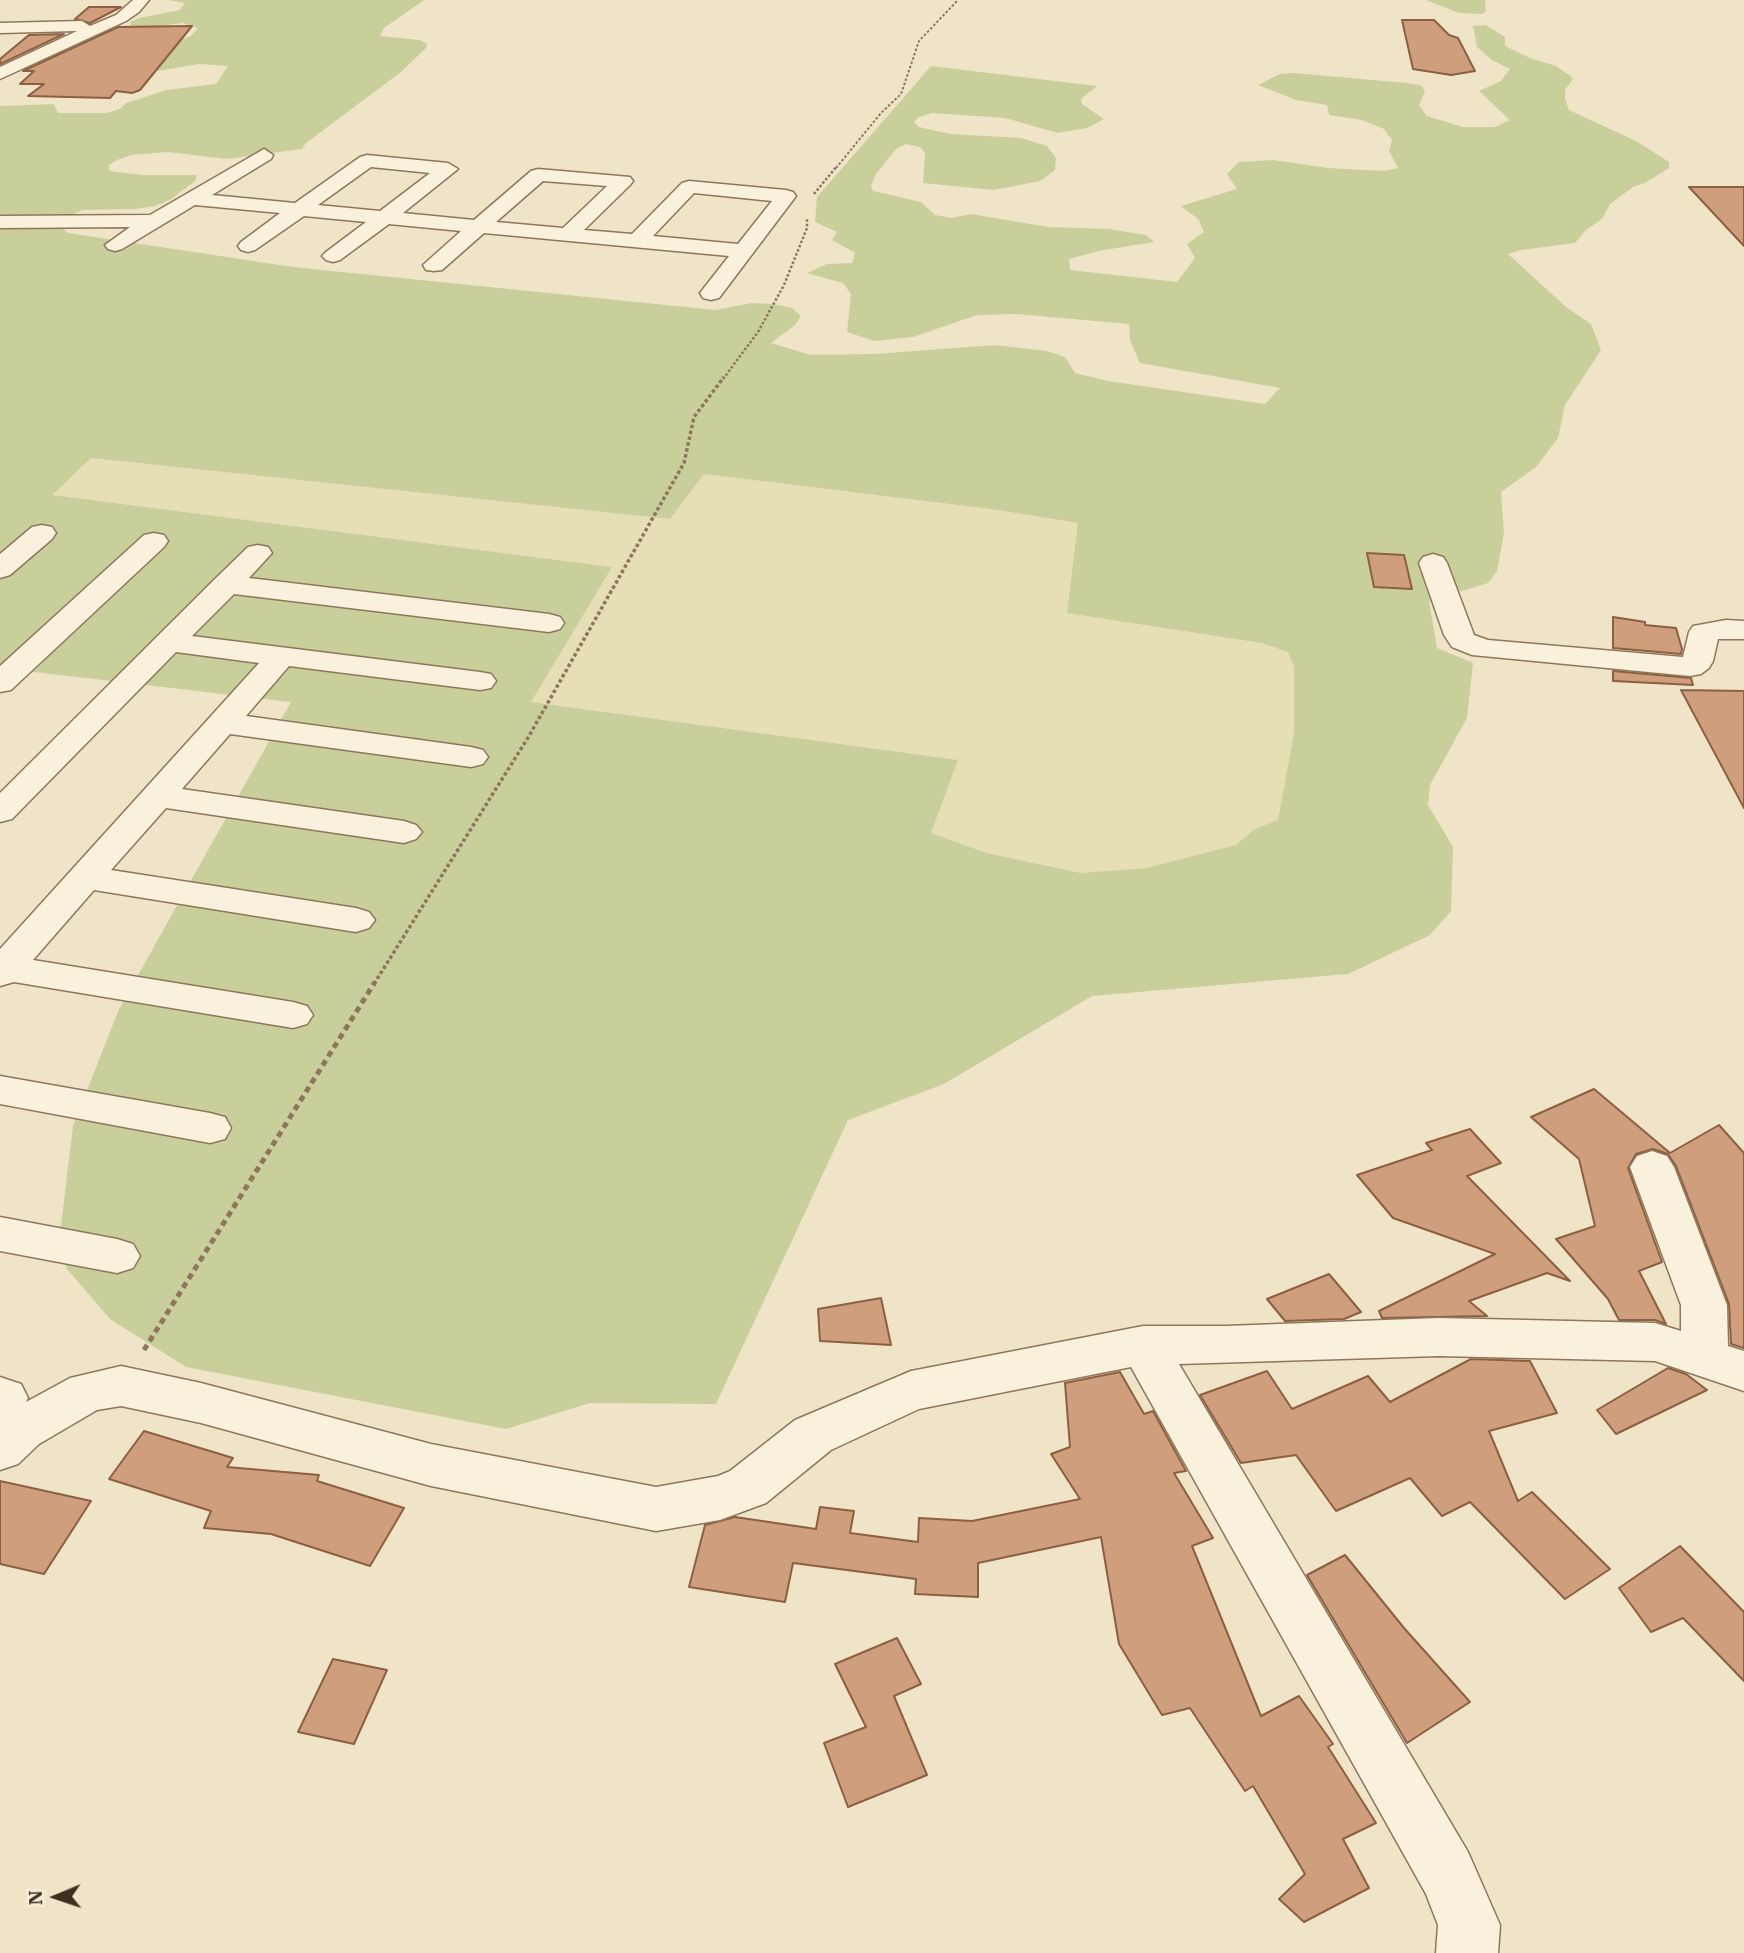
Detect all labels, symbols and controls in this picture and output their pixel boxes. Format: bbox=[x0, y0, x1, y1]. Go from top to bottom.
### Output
north arrow bbox=[21, 1862, 91, 1932]
text: N bbox=[23, 1890, 47, 1906]

